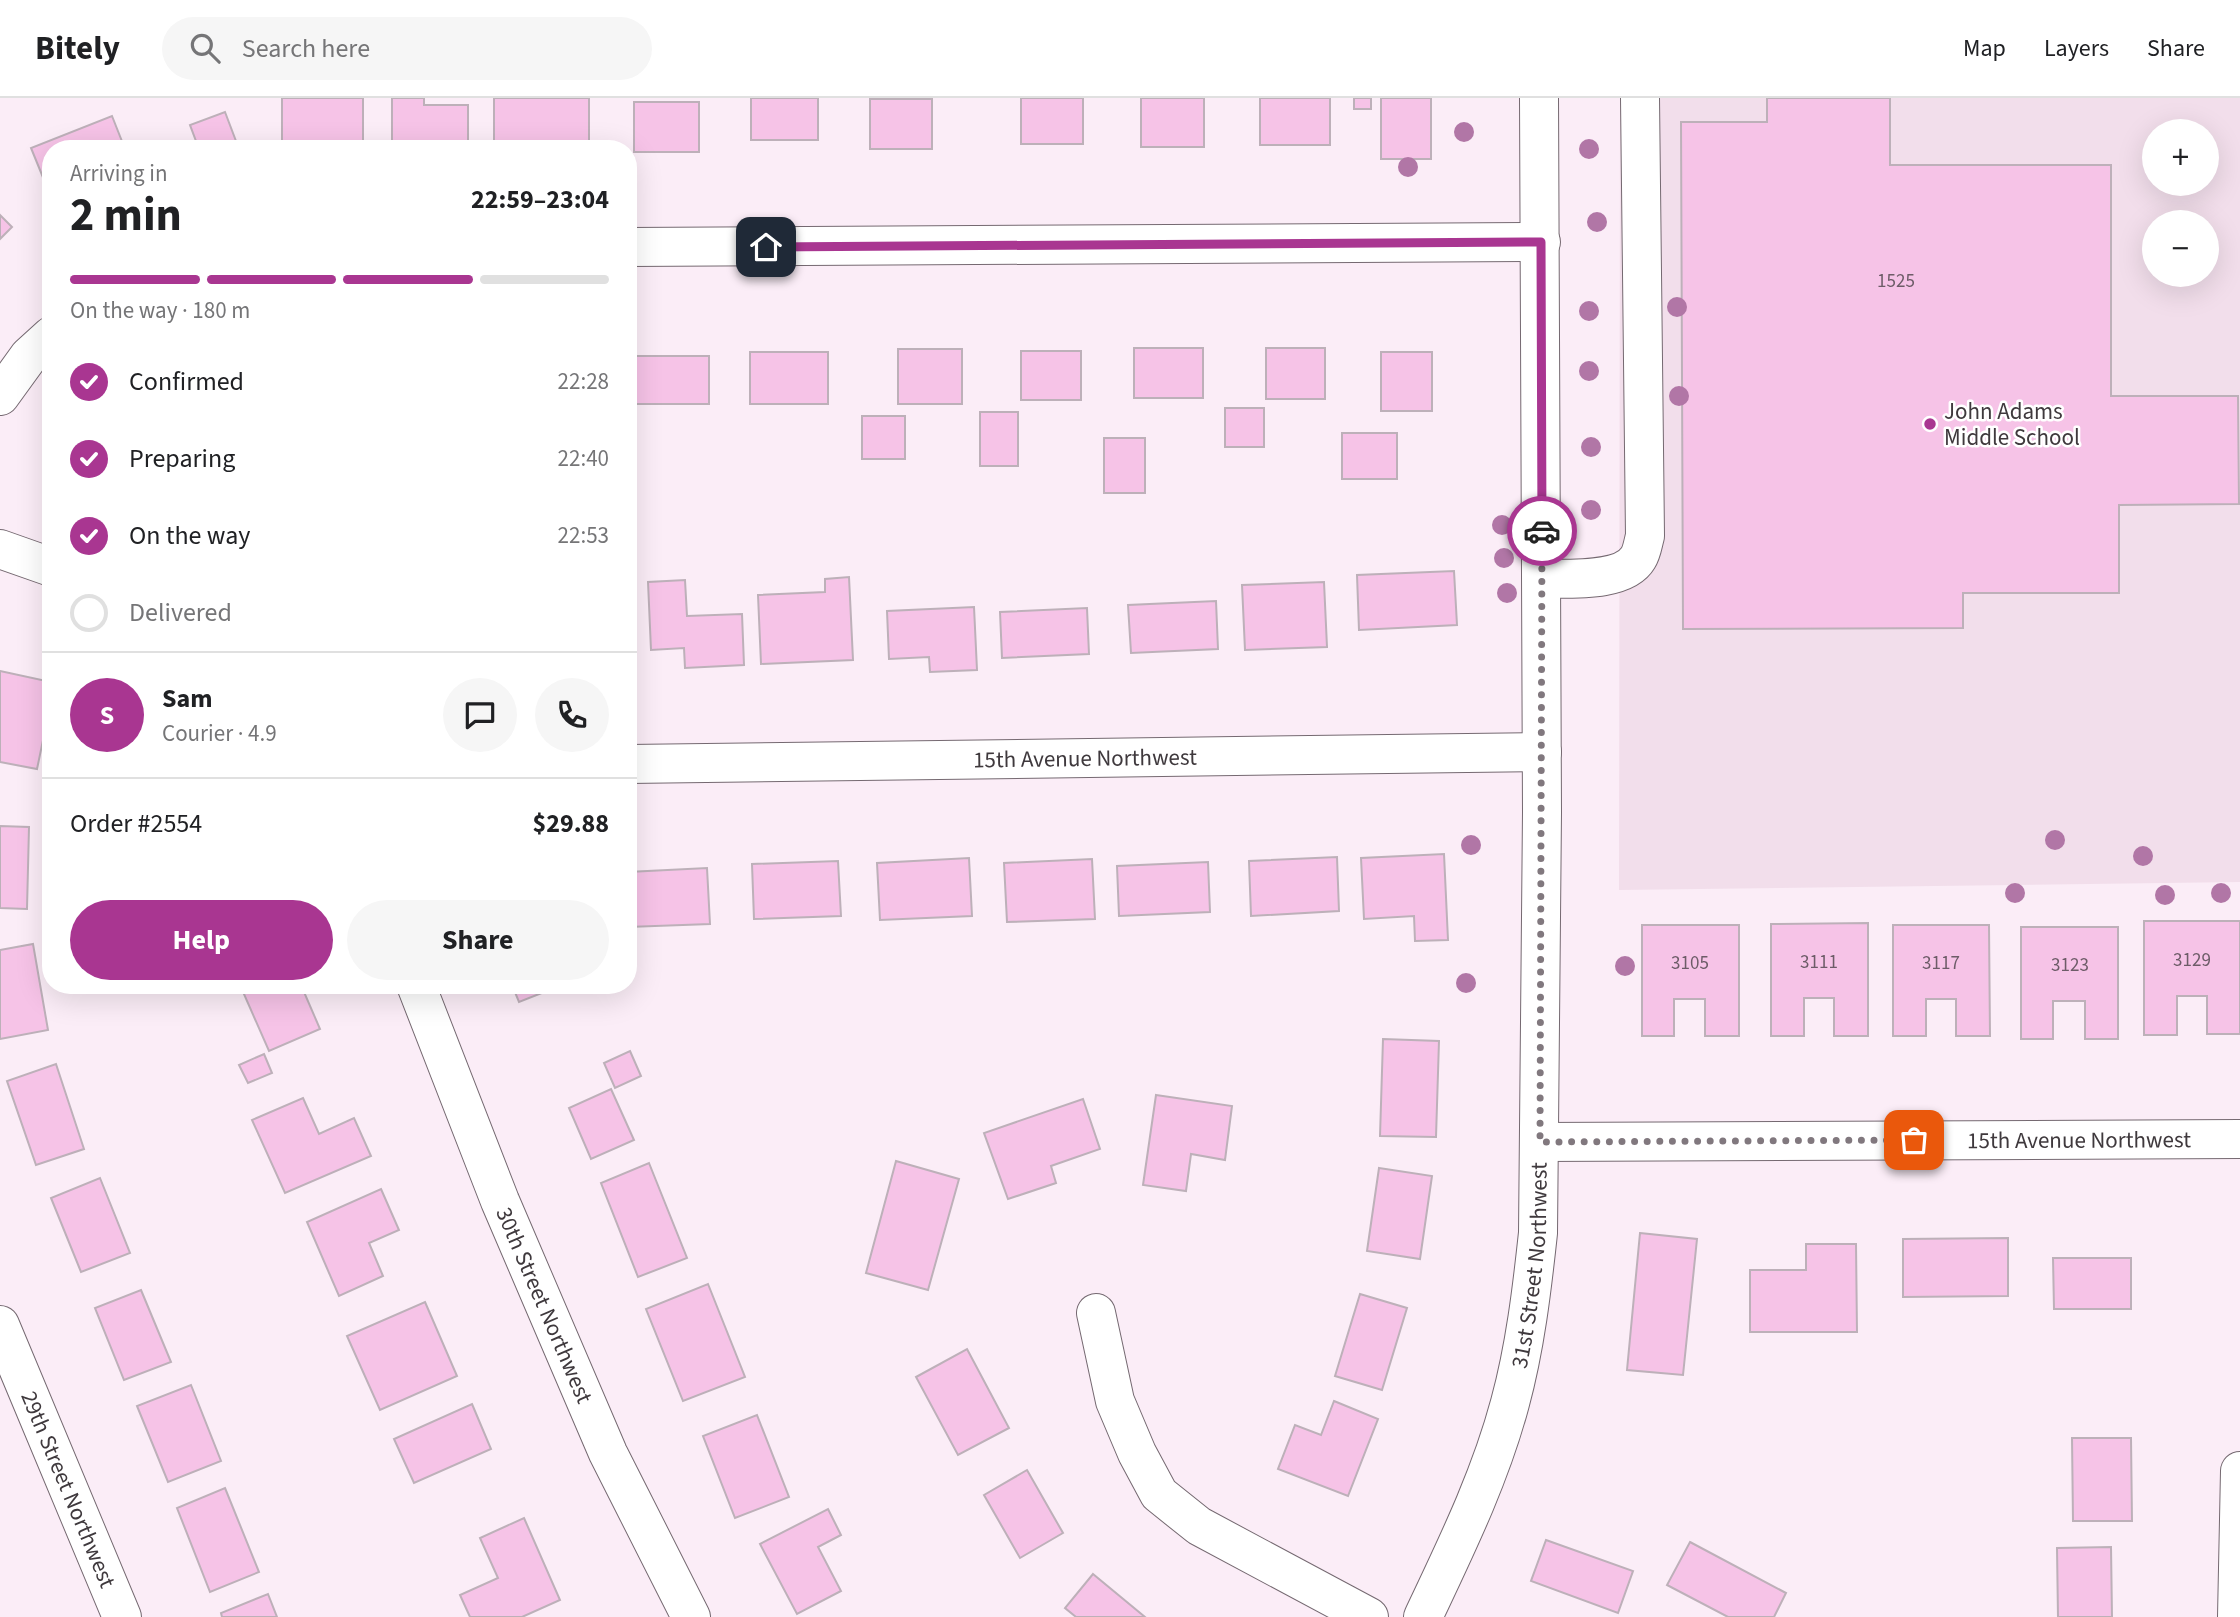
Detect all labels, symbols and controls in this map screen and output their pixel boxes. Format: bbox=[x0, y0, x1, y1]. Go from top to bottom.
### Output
search box bbox=[162, 17, 652, 80]
text: Bitely bbox=[35, 25, 120, 72]
icon: search bbox=[186, 29, 224, 67]
text: Search here bbox=[242, 30, 370, 67]
text: Map bbox=[1963, 31, 2006, 66]
text: Layers bbox=[2044, 31, 2109, 66]
text: Share bbox=[2147, 31, 2205, 66]
map controls bbox=[2142, 119, 2219, 287]
button: + bbox=[2142, 119, 2219, 196]
text: Arriving in bbox=[70, 157, 168, 190]
text: 22:59–23:04 bbox=[471, 181, 609, 218]
text: 2 min bbox=[70, 183, 182, 248]
button: − bbox=[2142, 210, 2219, 287]
pin bbox=[736, 217, 796, 277]
icon: home bbox=[747, 228, 785, 266]
house number: 1525 bbox=[1877, 268, 1915, 295]
text: On the way · 180 m bbox=[70, 294, 250, 327]
icon: check bbox=[70, 363, 108, 401]
text: Confirmed bbox=[129, 363, 244, 400]
text: 22:28 bbox=[558, 365, 609, 398]
place label: John Adams Middle School bbox=[1944, 395, 2080, 454]
marker: John Adams Middle School bbox=[1922, 416, 1938, 432]
icon: check bbox=[70, 440, 108, 478]
text: Preparing bbox=[129, 440, 235, 477]
text: 22:40 bbox=[558, 442, 609, 475]
courier bbox=[1507, 496, 1577, 566]
icon: car bbox=[1523, 512, 1561, 550]
icon: check bbox=[70, 517, 108, 555]
text: On the way bbox=[129, 517, 250, 554]
text: 22:53 bbox=[558, 519, 609, 552]
text: Delivered bbox=[129, 594, 232, 631]
button: chat bbox=[443, 678, 517, 752]
button: phone bbox=[535, 678, 609, 752]
text: Sam bbox=[162, 680, 212, 717]
text: S bbox=[100, 697, 114, 734]
text: Courier · 4.9 bbox=[162, 717, 277, 750]
street label: 15th Avenue Northwest bbox=[973, 741, 1197, 776]
text: Order #2554 bbox=[70, 805, 202, 842]
text: $29.88 bbox=[533, 805, 609, 842]
button: Help bbox=[70, 900, 333, 980]
button: Share bbox=[347, 900, 609, 980]
house number: 3129 bbox=[2173, 947, 2211, 974]
house number: 3111 bbox=[1800, 949, 1838, 976]
house number: 3105 bbox=[1671, 950, 1709, 977]
house number: 3117 bbox=[1922, 950, 1960, 977]
house number: 3123 bbox=[2051, 952, 2089, 979]
pin bbox=[1884, 1110, 1944, 1170]
icon: bag bbox=[1895, 1121, 1933, 1159]
street label: 15th Avenue Northwest bbox=[1967, 1123, 2191, 1157]
street label: 31st Street Northwest bbox=[1503, 1162, 1556, 1371]
street label: 30th Street Northwest bbox=[488, 1202, 601, 1409]
street label: 29th Street Northwest bbox=[12, 1386, 124, 1593]

